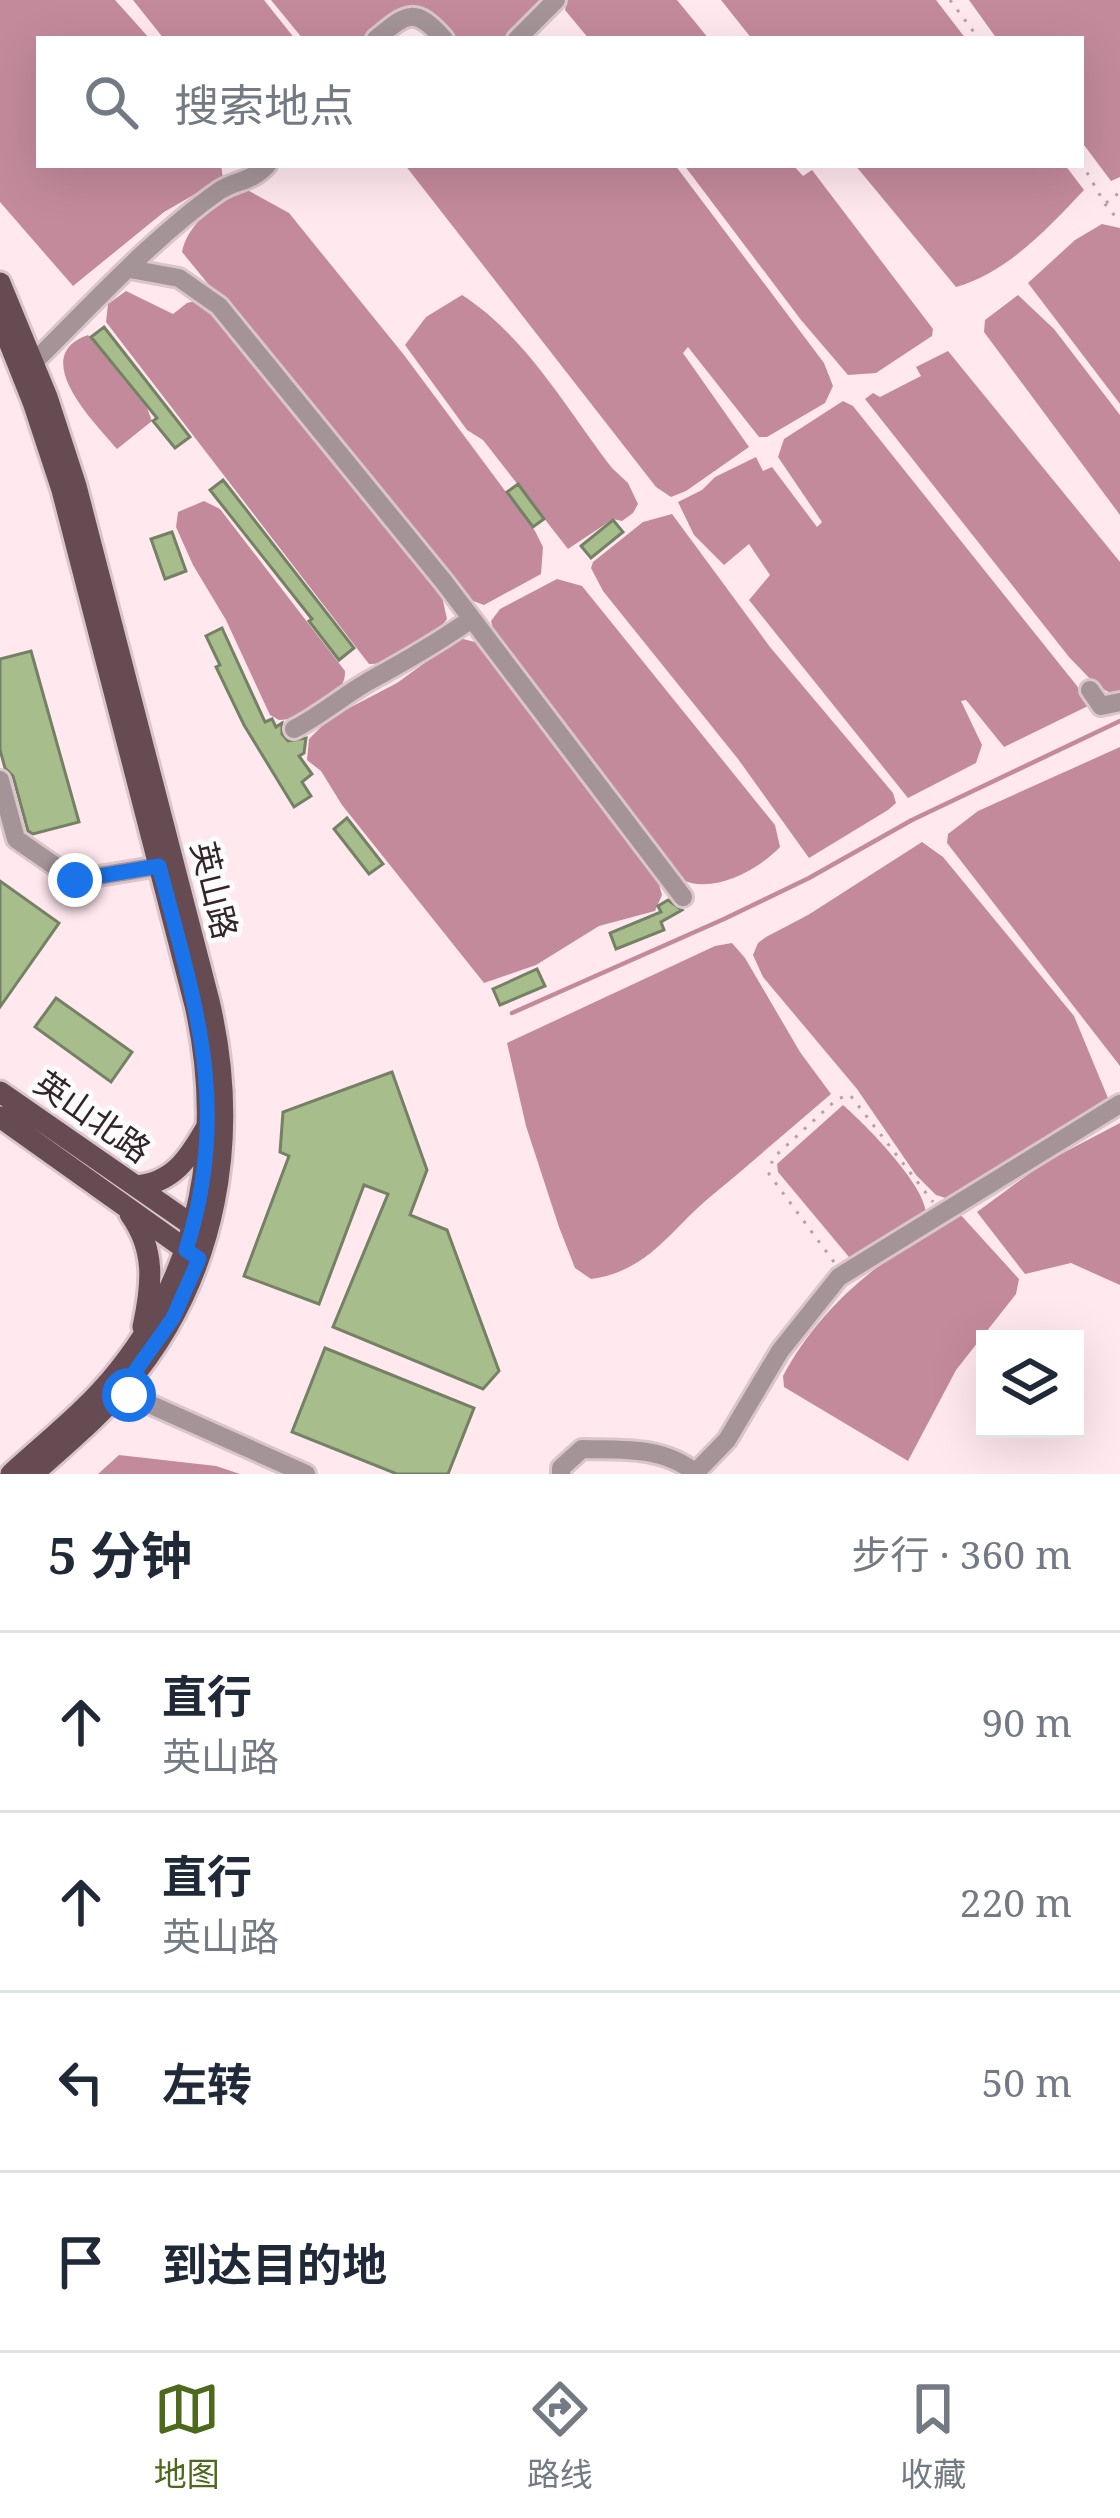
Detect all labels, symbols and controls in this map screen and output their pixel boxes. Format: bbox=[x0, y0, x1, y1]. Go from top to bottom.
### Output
search box bbox=[36, 36, 1084, 168]
icon: search bbox=[78, 69, 144, 135]
text: 搜索地点 bbox=[174, 74, 354, 135]
street label: 英山路 bbox=[181, 837, 249, 943]
route end bbox=[48, 853, 102, 907]
street label: 英山北路 bbox=[26, 1060, 160, 1172]
map controls bbox=[976, 1330, 1084, 1438]
button: layers bbox=[976, 1330, 1084, 1438]
route start bbox=[102, 1368, 156, 1422]
text: 5 分钟 bbox=[48, 1519, 192, 1589]
text: 步行 · 360 m bbox=[852, 1527, 1072, 1580]
text: 直行 bbox=[162, 1665, 252, 1726]
icon: ahead bbox=[48, 1689, 114, 1755]
text: 90 m bbox=[981, 1695, 1072, 1748]
text: 英山路 bbox=[162, 1729, 279, 1782]
text: 直行 bbox=[162, 1845, 252, 1906]
icon: ahead bbox=[48, 1869, 114, 1935]
text: 220 m bbox=[960, 1875, 1072, 1928]
text: 英山路 bbox=[162, 1909, 279, 1962]
icon: left bbox=[48, 2049, 114, 2115]
text: 左转 bbox=[162, 2053, 252, 2114]
text: 50 m bbox=[981, 2055, 1072, 2108]
icon: arrive bbox=[48, 2229, 114, 2295]
text: 到达目的地 bbox=[162, 2233, 387, 2294]
tab: 地图 bbox=[154, 2376, 220, 2496]
tab: 路线 bbox=[527, 2376, 593, 2496]
tab: 收藏 bbox=[900, 2376, 966, 2496]

